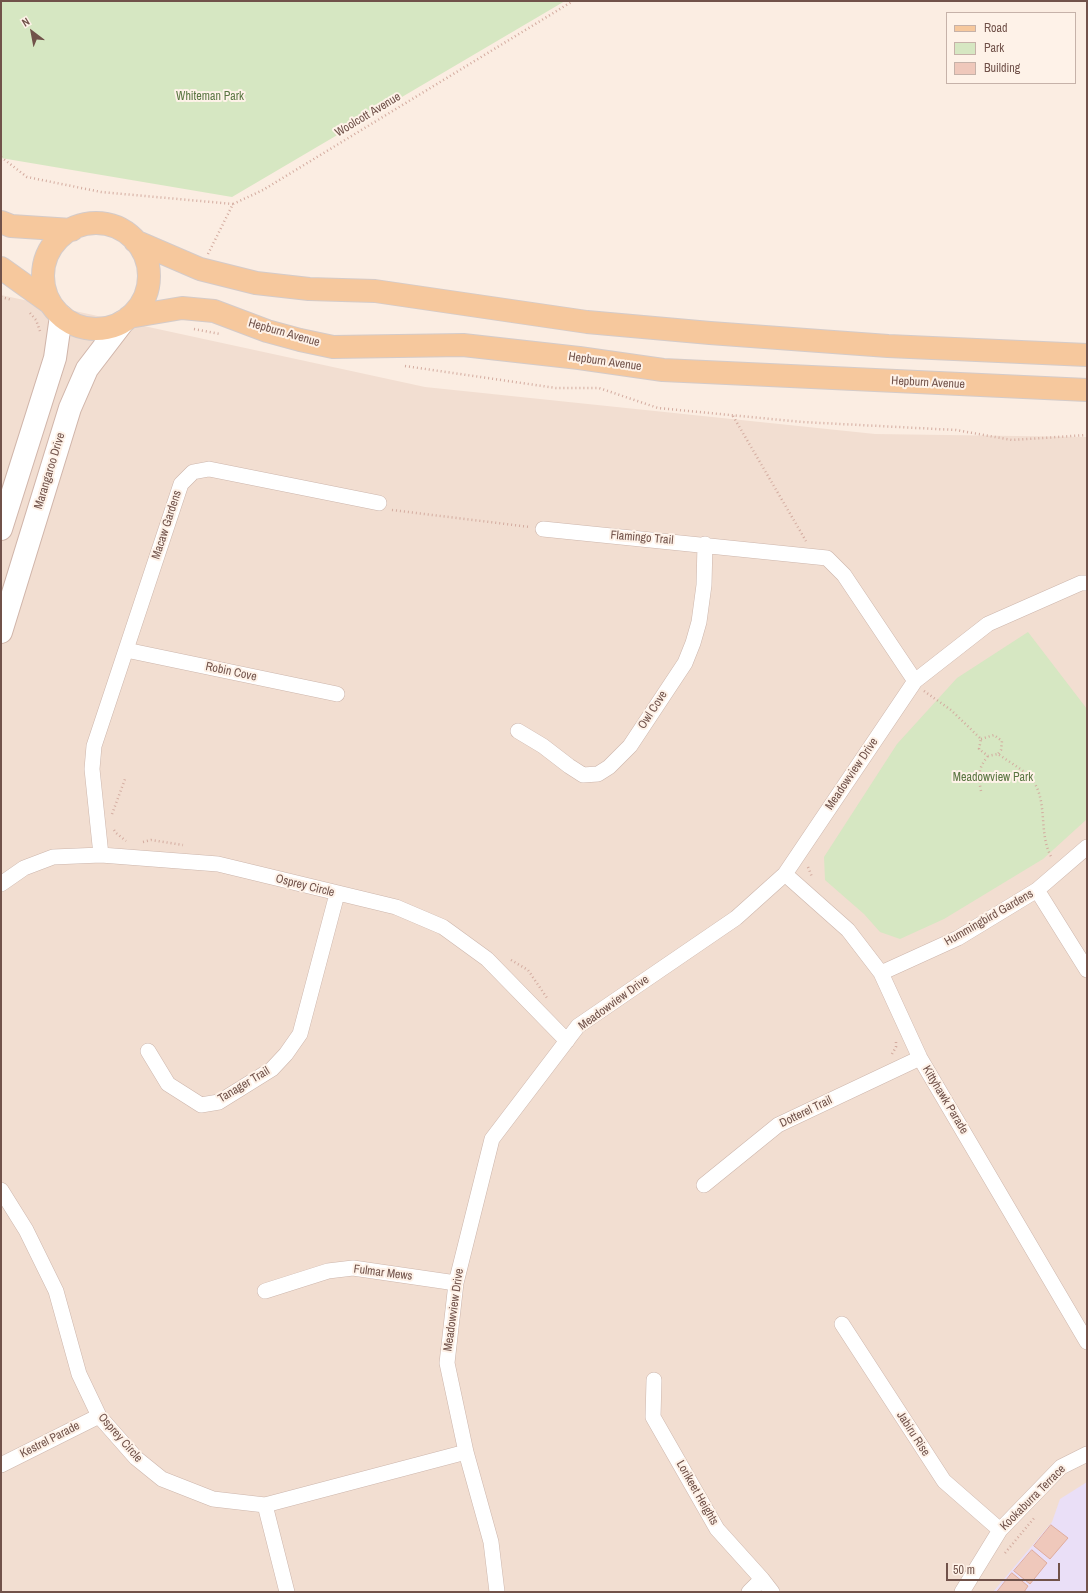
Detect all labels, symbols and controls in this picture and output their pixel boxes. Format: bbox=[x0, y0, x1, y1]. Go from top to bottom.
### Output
north arrow bbox=[12, 12, 52, 52]
legend bbox=[946, 12, 1076, 84]
text: N bbox=[19, 14, 32, 29]
text: Road bbox=[984, 20, 1008, 36]
text: Park bbox=[984, 40, 1004, 56]
text: Building bbox=[984, 60, 1020, 76]
park label: Whiteman Park bbox=[176, 90, 244, 104]
street label: Woolcott Avenue bbox=[333, 90, 403, 140]
street label: Hepburn Avenue bbox=[247, 316, 321, 350]
street label: Hepburn Avenue bbox=[568, 350, 642, 374]
street label: Hepburn Avenue bbox=[891, 374, 965, 392]
street label: Marangaroo Drive bbox=[32, 431, 68, 511]
street label: Macaw Gardens bbox=[149, 489, 185, 561]
street label: Flamingo Trail bbox=[610, 528, 674, 548]
street label: Robin Cove bbox=[204, 660, 258, 684]
street label: Owl Cove bbox=[635, 688, 671, 732]
street label: Meadowview Drive bbox=[823, 735, 881, 813]
park label: Meadowview Park bbox=[953, 771, 1033, 785]
street label: Osprey Circle bbox=[274, 872, 336, 900]
street label: Hummingbird Gardens bbox=[942, 887, 1036, 949]
street label: Meadowview Drive bbox=[576, 973, 652, 1033]
street label: Kittyhawk Parade bbox=[919, 1063, 971, 1137]
street label: Tanager Trail bbox=[216, 1064, 272, 1106]
street label: Dotterel Trail bbox=[777, 1093, 835, 1131]
street label: Fulmar Mews bbox=[353, 1262, 413, 1284]
street label: Meadowview Drive bbox=[441, 1268, 467, 1352]
street label: Jabiru Rise bbox=[893, 1409, 933, 1459]
street label: Osprey Circle bbox=[95, 1411, 145, 1465]
street label: Kestrel Parade bbox=[18, 1419, 82, 1461]
street label: Lorikeet Heights bbox=[673, 1458, 721, 1528]
street label: Kookaburra Terrace bbox=[997, 1462, 1069, 1534]
scale bar bbox=[948, 1555, 1062, 1581]
text: 50 m bbox=[953, 1562, 975, 1578]

